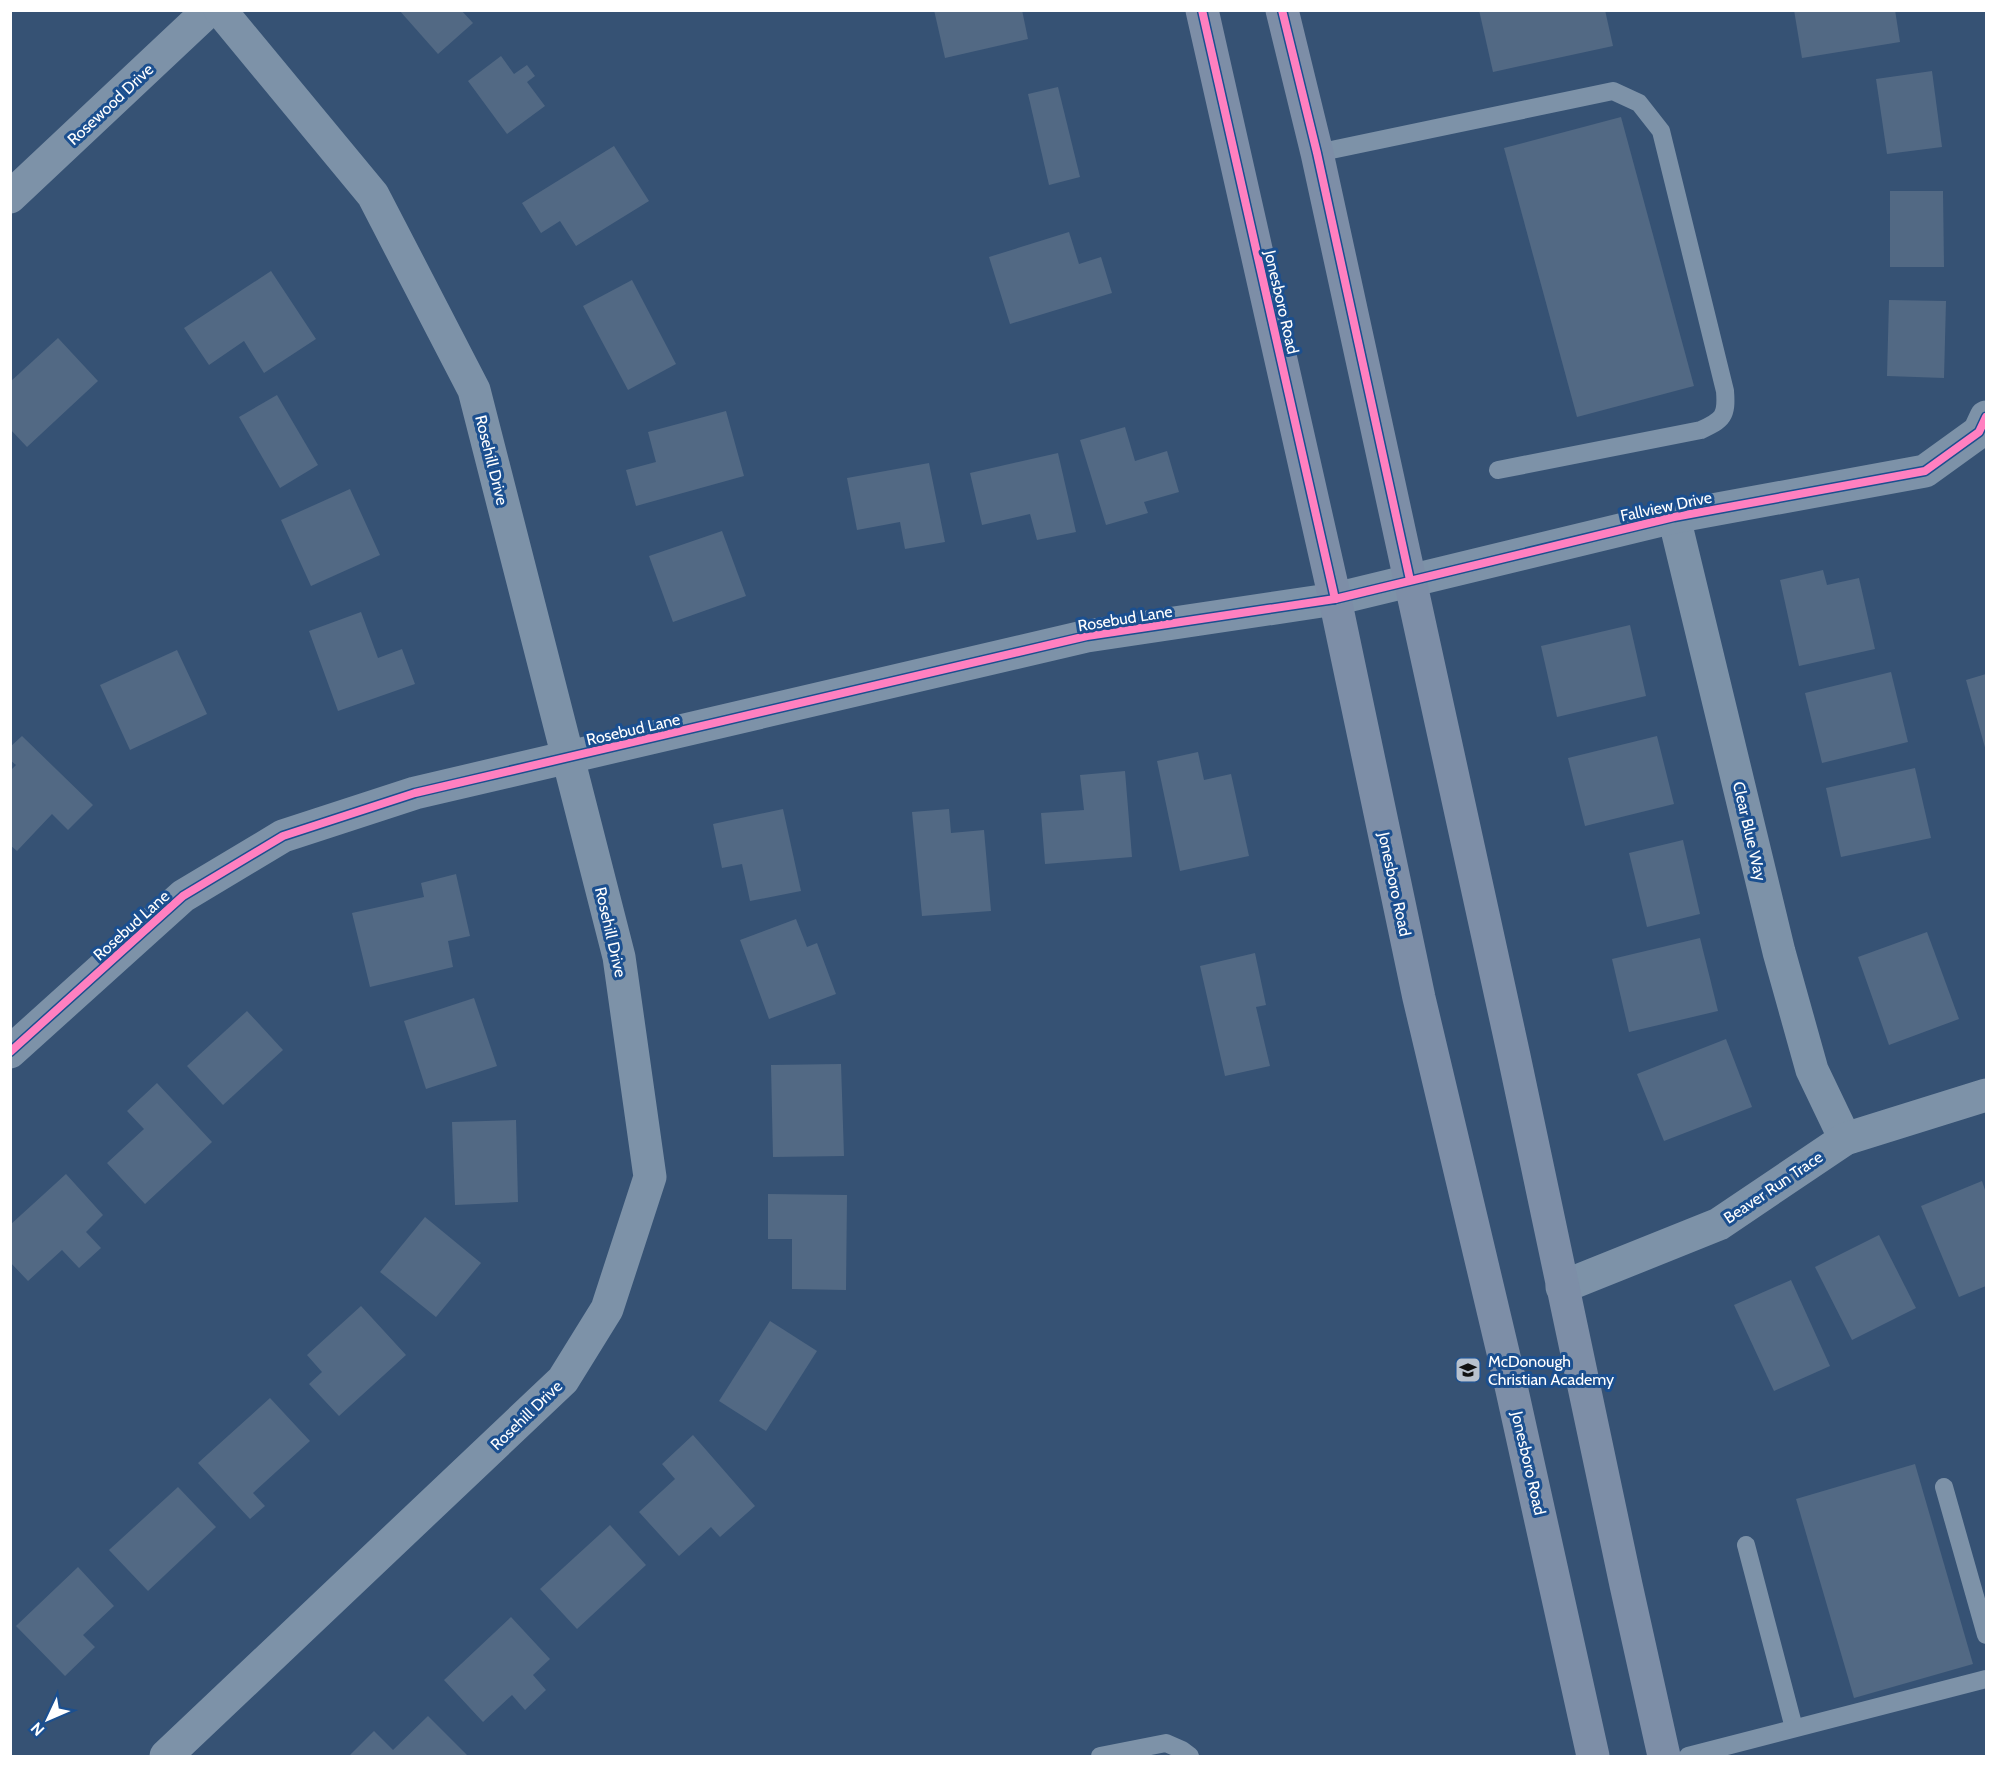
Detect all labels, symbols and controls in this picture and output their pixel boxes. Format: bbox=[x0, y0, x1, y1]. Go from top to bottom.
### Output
street label: Rosewood Drive bbox=[63, 60, 157, 149]
street label: Jonesboro Road bbox=[1260, 247, 1303, 356]
street label: Rosehill Drive bbox=[471, 413, 512, 507]
street label: Fallview Drive bbox=[1619, 488, 1714, 525]
street label: Rosebud Lane bbox=[1076, 602, 1174, 635]
street label: Rosebud Lane bbox=[584, 709, 682, 749]
street label: Clear Blue Way bbox=[1729, 780, 1770, 883]
street label: Jonesboro Road bbox=[1374, 829, 1415, 938]
street label: Rosehill Drive bbox=[591, 885, 630, 979]
street label: Rosebud Lane bbox=[89, 886, 173, 964]
street label: Beaver Run Trace bbox=[1720, 1147, 1826, 1227]
place label: McDonough Christian Academy bbox=[1488, 1352, 1614, 1389]
school or university icon: McDonough Christian Academy bbox=[1453, 1355, 1483, 1385]
street label: Rosehill Drive bbox=[487, 1377, 566, 1454]
street label: Jonesboro Road bbox=[1507, 1408, 1550, 1517]
north arrow bbox=[18, 1689, 78, 1749]
text: N bbox=[27, 1718, 48, 1740]

